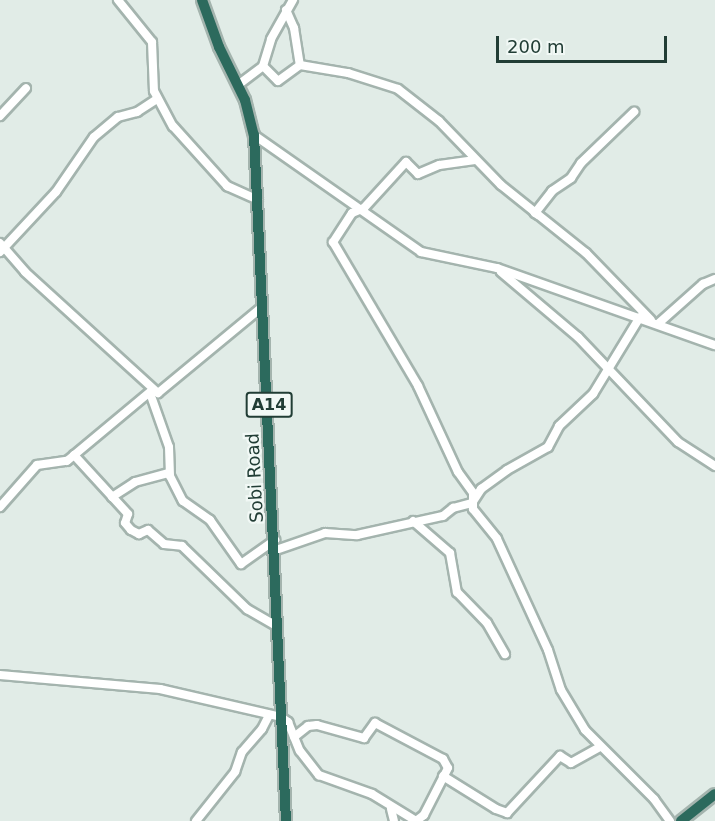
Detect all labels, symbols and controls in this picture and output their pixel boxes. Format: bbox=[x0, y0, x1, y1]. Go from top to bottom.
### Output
scale bar bbox=[499, 24, 670, 62]
text: 200 m bbox=[507, 36, 565, 57]
road number: A14 bbox=[245, 392, 293, 418]
street label: Sobi Road bbox=[242, 433, 268, 523]

